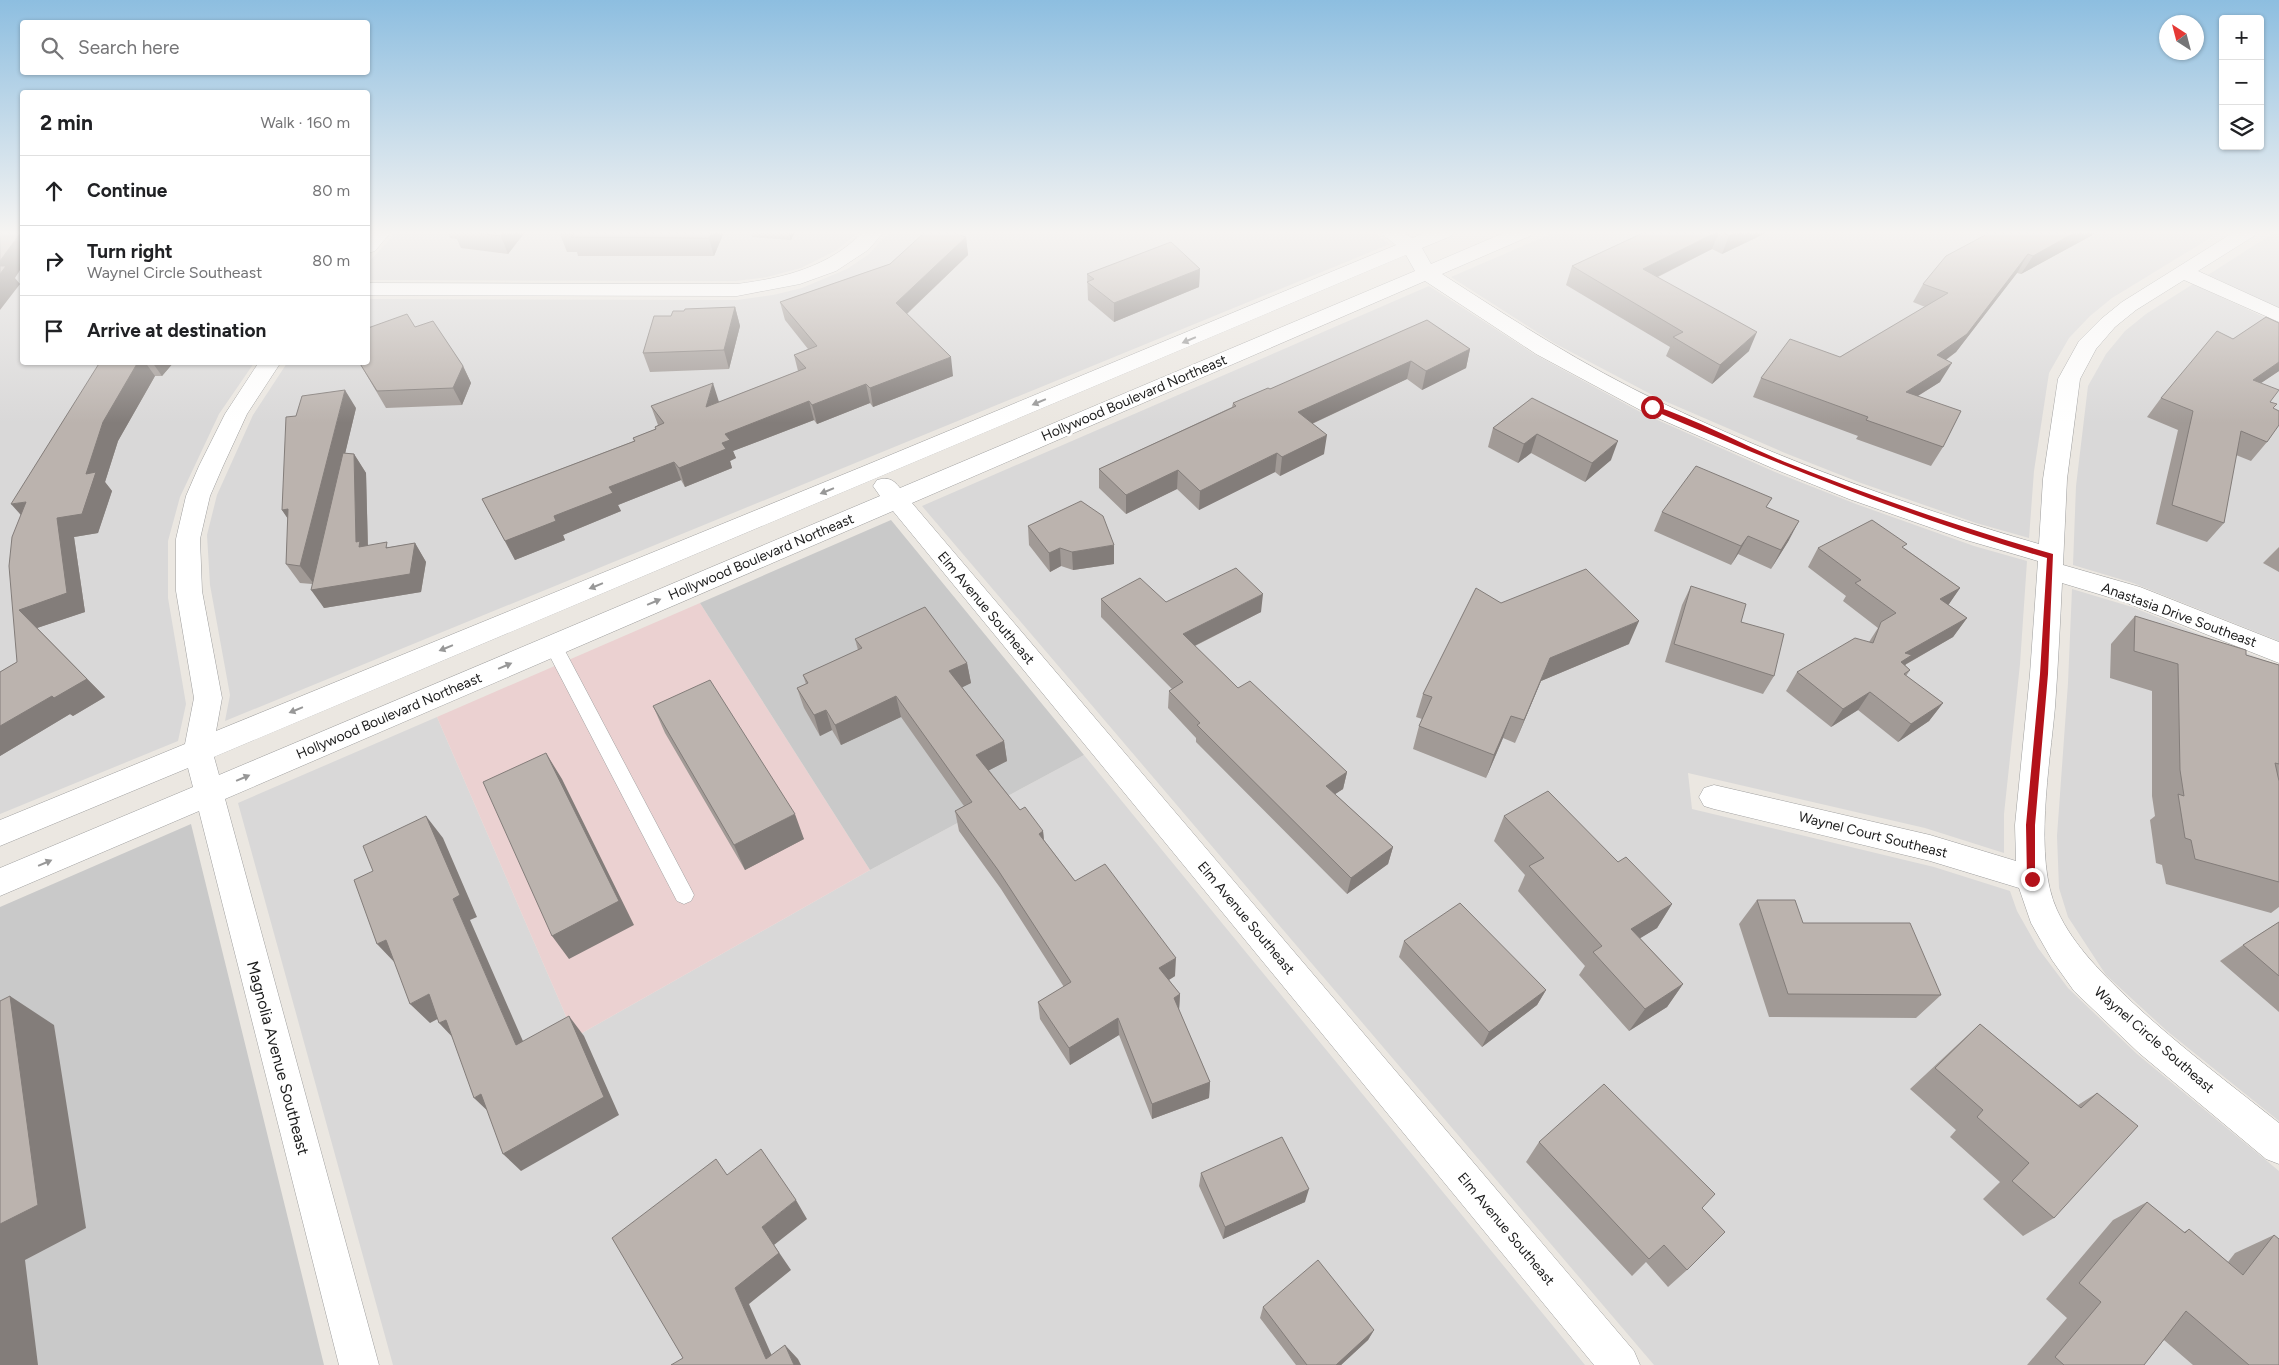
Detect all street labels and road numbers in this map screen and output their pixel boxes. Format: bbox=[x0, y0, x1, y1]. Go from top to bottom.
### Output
street label: Hollywood Boulevard Northeast bbox=[1039, 351, 1229, 445]
street label: Hollywood Boulevard Northeast bbox=[666, 510, 856, 604]
street label: Elm Avenue Southeast bbox=[934, 548, 1038, 668]
street label: Anastasia Drive Southeast bbox=[2099, 579, 2259, 651]
street label: Hollywood Boulevard Northeast bbox=[294, 669, 484, 763]
street label: Waynel Court Southeast bbox=[1797, 808, 1949, 862]
street label: Elm Avenue Southeast bbox=[1194, 858, 1298, 978]
street label: Magnolia Avenue Southeast bbox=[243, 959, 313, 1157]
street label: Waynel Circle Southeast bbox=[2091, 983, 2217, 1097]
street label: Elm Avenue Southeast bbox=[1454, 1169, 1558, 1289]

